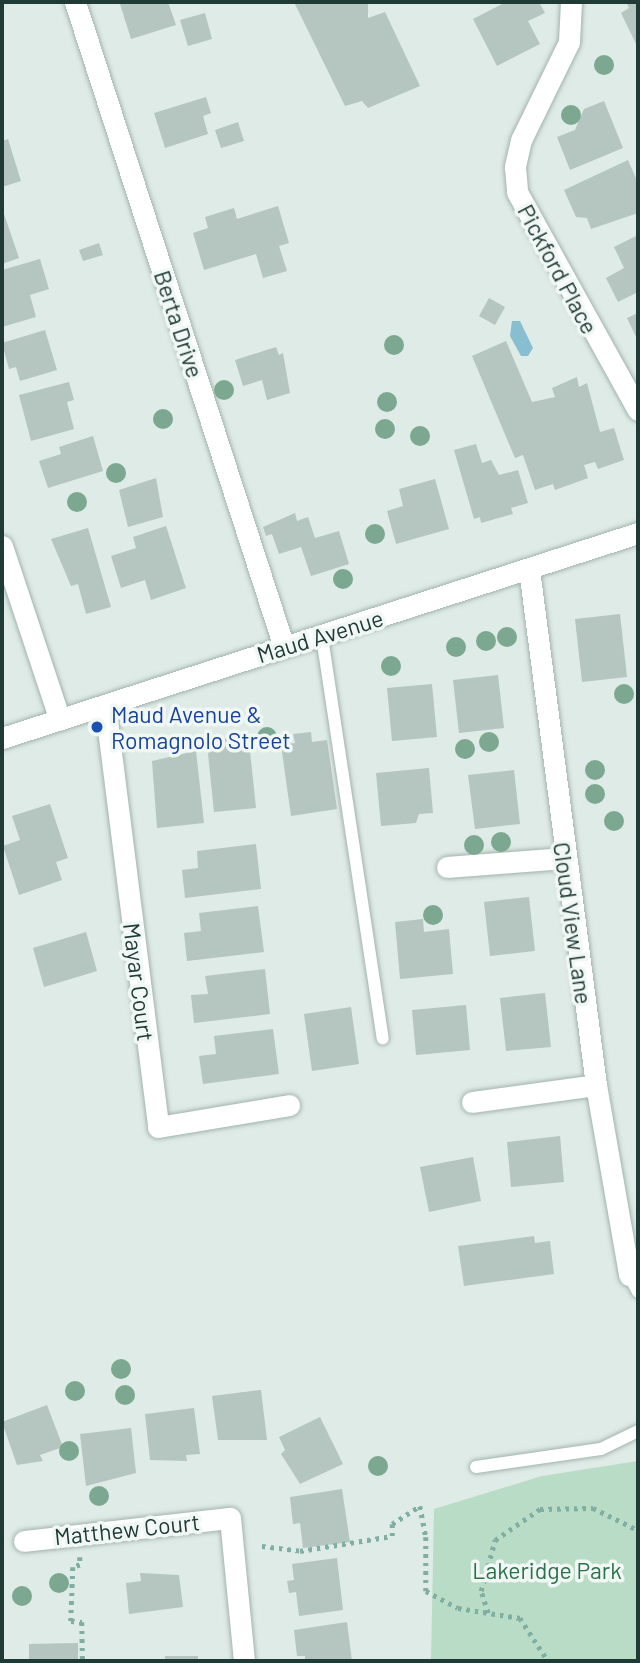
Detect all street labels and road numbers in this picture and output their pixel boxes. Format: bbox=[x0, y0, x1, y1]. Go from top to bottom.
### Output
street label: Pickford Place bbox=[512, 199, 604, 339]
street label: Berta Drive bbox=[149, 267, 209, 381]
street label: Maud Avenue bbox=[253, 604, 387, 668]
street label: Cloud View Lane bbox=[548, 840, 598, 1006]
street label: Mayar Court bbox=[118, 921, 160, 1043]
street label: Matthew Court bbox=[53, 1508, 201, 1550]

